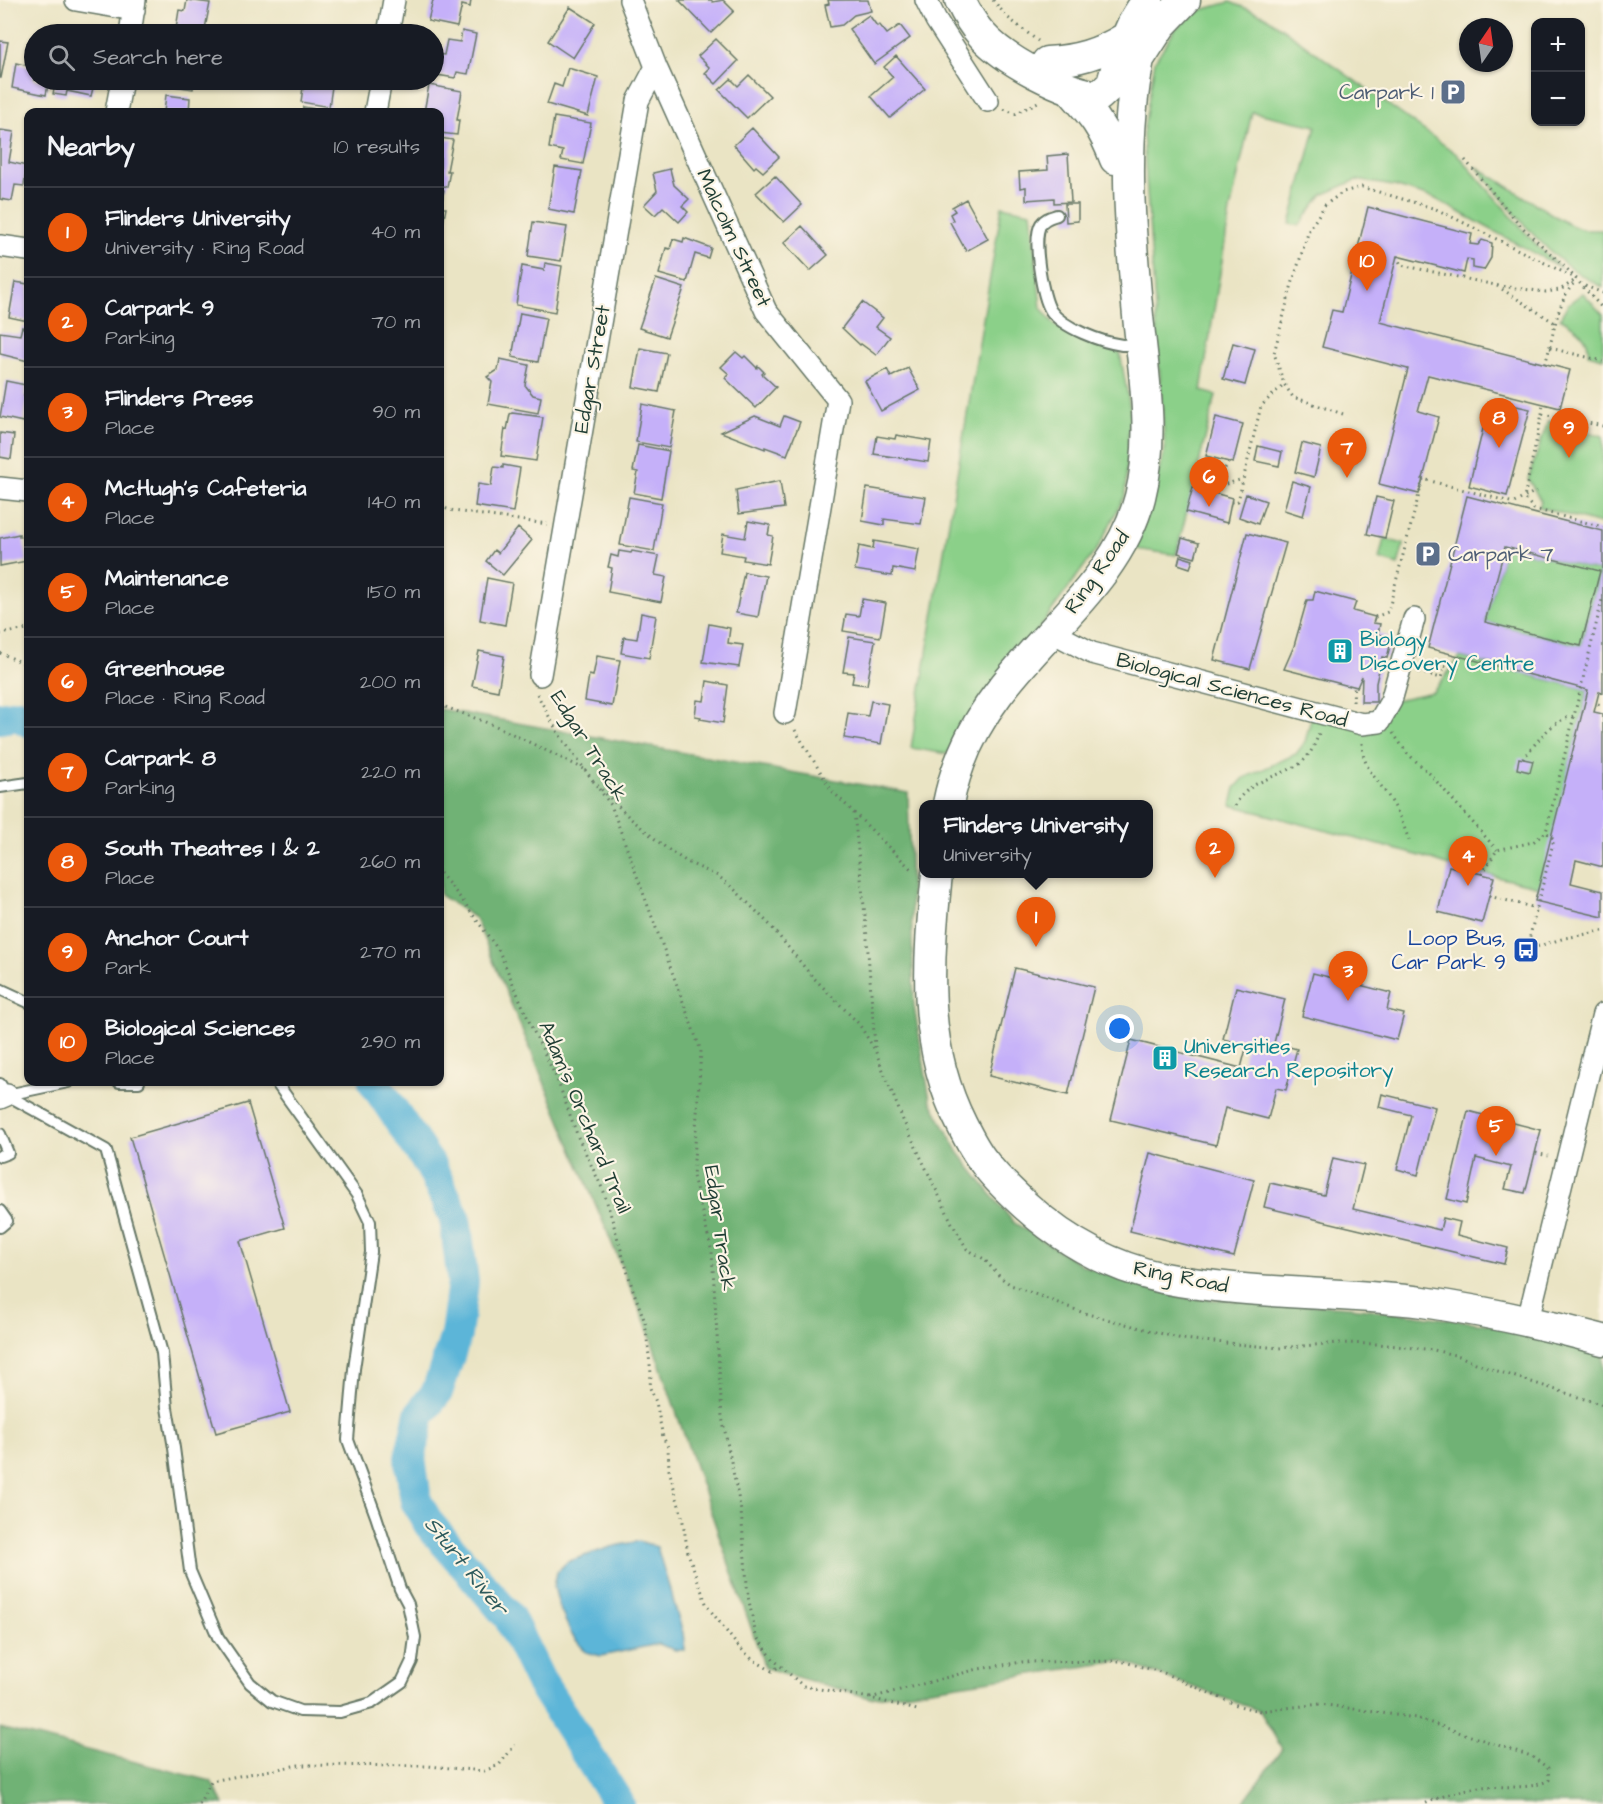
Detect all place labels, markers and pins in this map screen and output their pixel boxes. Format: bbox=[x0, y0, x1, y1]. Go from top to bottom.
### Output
parking icon: Carpark 1 bbox=[1438, 77, 1468, 107]
place label: Carpark 1 bbox=[1339, 78, 1434, 108]
pin: 10 bbox=[1348, 242, 1386, 291]
pin: 8 bbox=[1480, 398, 1518, 448]
pin: 9 bbox=[1550, 408, 1588, 458]
pin: 7 bbox=[1328, 428, 1366, 478]
pin: 6 bbox=[1190, 458, 1228, 507]
parking icon: Carpark 7 bbox=[1413, 539, 1443, 569]
place label: Carpark 7 bbox=[1448, 540, 1553, 570]
place label: Biology Discovery Centre bbox=[1360, 625, 1534, 680]
building icon: Biology Discovery Centre bbox=[1325, 636, 1355, 666]
pin: 2 bbox=[1196, 828, 1234, 878]
pin: 4 bbox=[1448, 836, 1488, 886]
pin: 1 bbox=[1016, 898, 1056, 947]
place label: Loop Bus, Car Park 9 bbox=[1392, 924, 1506, 977]
bus stop icon: Loop Bus, Car Park 9 bbox=[1511, 935, 1541, 965]
pin: 3 bbox=[1328, 952, 1368, 1001]
place label: Universities Research Repository bbox=[1184, 1032, 1394, 1087]
building icon: Universities Research Repository bbox=[1150, 1043, 1180, 1073]
pin: 5 bbox=[1476, 1106, 1516, 1156]

